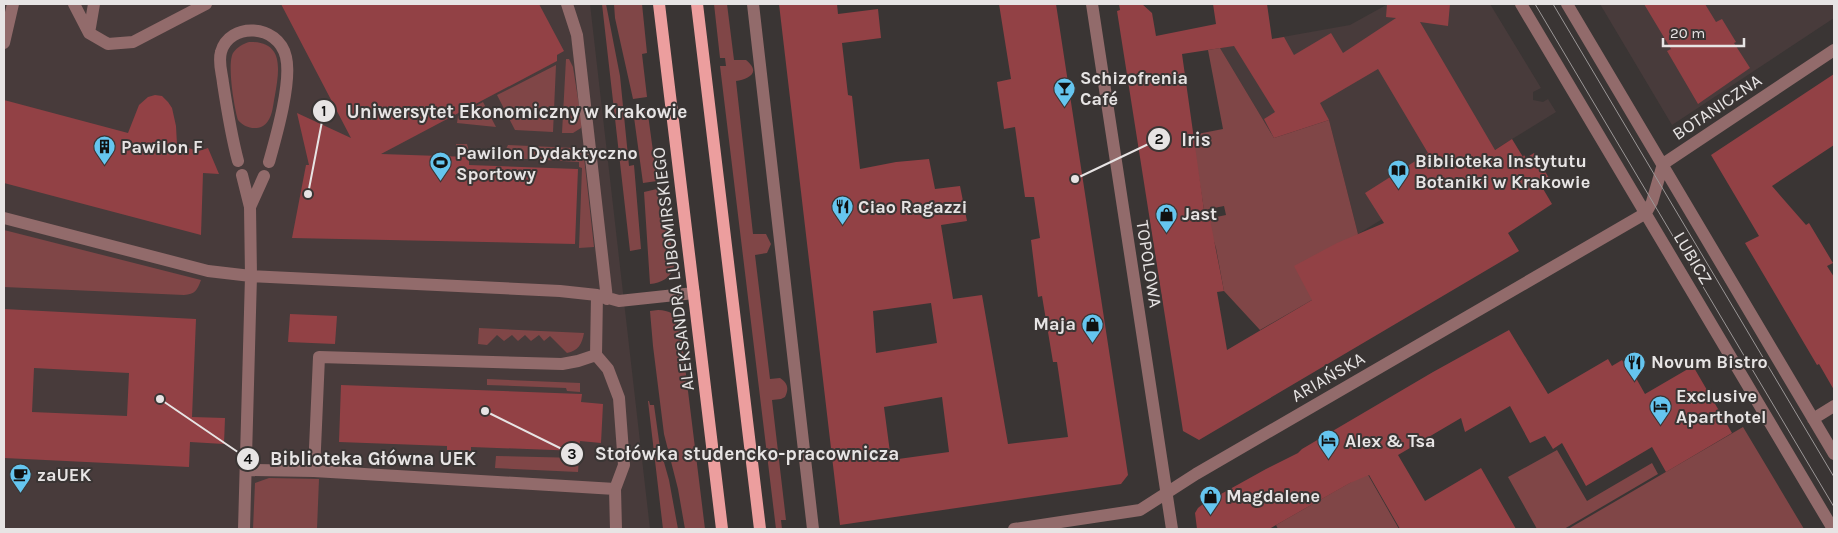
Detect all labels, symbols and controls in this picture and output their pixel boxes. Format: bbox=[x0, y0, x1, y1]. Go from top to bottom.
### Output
scale bar bbox=[1663, 15, 1744, 47]
text: 20 m bbox=[1670, 24, 1705, 42]
place label: Schizofrenia Café bbox=[1080, 67, 1188, 110]
street label: BOTANICZNA bbox=[1668, 69, 1766, 145]
bar icon: Schizofrenia Café bbox=[1052, 76, 1076, 107]
callout: Uniwersytet Ekonomiczny w Krakowie bbox=[312, 94, 698, 128]
text: Uniwersytet Ekonomiczny w Krakowie bbox=[347, 101, 687, 123]
text: 1 bbox=[321, 102, 327, 120]
callout: Iris bbox=[1146, 122, 1221, 156]
text: Iris bbox=[1181, 129, 1211, 151]
text: 2 bbox=[1154, 130, 1164, 148]
building icon: Pawilon F bbox=[93, 135, 117, 166]
place label: Pawilon F bbox=[121, 136, 203, 158]
place label: Pawilon Dydaktyczno Sportowy bbox=[456, 142, 638, 185]
street label: ALEKSANDRA LUBOMIRSKIEGO bbox=[647, 146, 699, 392]
place label: Biblioteka Instytutu Botaniki w Krakowie bbox=[1415, 150, 1590, 193]
sports icon: Pawilon Dydaktyczno Sportowy bbox=[428, 151, 452, 182]
library icon: Biblioteka Instytutu Botaniki w Krakowie bbox=[1387, 159, 1411, 190]
restaurant icon: Ciao Ragazzi bbox=[830, 195, 854, 226]
place label: Ciao Ragazzi bbox=[858, 196, 967, 218]
shop icon: Jast bbox=[1154, 202, 1178, 233]
place label: Jast bbox=[1182, 203, 1217, 225]
street label: TOPOLOWA bbox=[1131, 219, 1167, 309]
street label: LUBICZ bbox=[1669, 227, 1717, 289]
shop icon: Maja bbox=[1080, 312, 1104, 343]
place label: Maja bbox=[1033, 313, 1076, 335]
street label: ARIAŃSKA bbox=[1287, 346, 1369, 407]
restaurant icon: Novum Bistro bbox=[1623, 350, 1647, 381]
place label: Novum Bistro bbox=[1651, 351, 1768, 373]
place label: Exclusive Aparthotel bbox=[1676, 385, 1766, 428]
hotel icon: Exclusive Aparthotel bbox=[1648, 394, 1672, 425]
hotel icon: Alex & Tsa bbox=[1317, 429, 1341, 460]
place label: Alex & Tsa bbox=[1345, 430, 1436, 452]
callout: Stołówka studencko-pracownicza bbox=[559, 437, 909, 471]
callout: Biblioteka Główna UEK bbox=[235, 442, 486, 476]
text: Stołówka studencko-pracownicza bbox=[595, 443, 899, 465]
text: 3 bbox=[567, 445, 577, 463]
text: Biblioteka Główna UEK bbox=[270, 448, 477, 470]
text: 4 bbox=[244, 450, 253, 468]
cafe icon: zaUEK bbox=[9, 463, 33, 494]
place label: zaUEK bbox=[37, 464, 91, 486]
shop icon: Magdalene bbox=[1198, 484, 1222, 515]
place label: Magdalene bbox=[1226, 485, 1320, 507]

